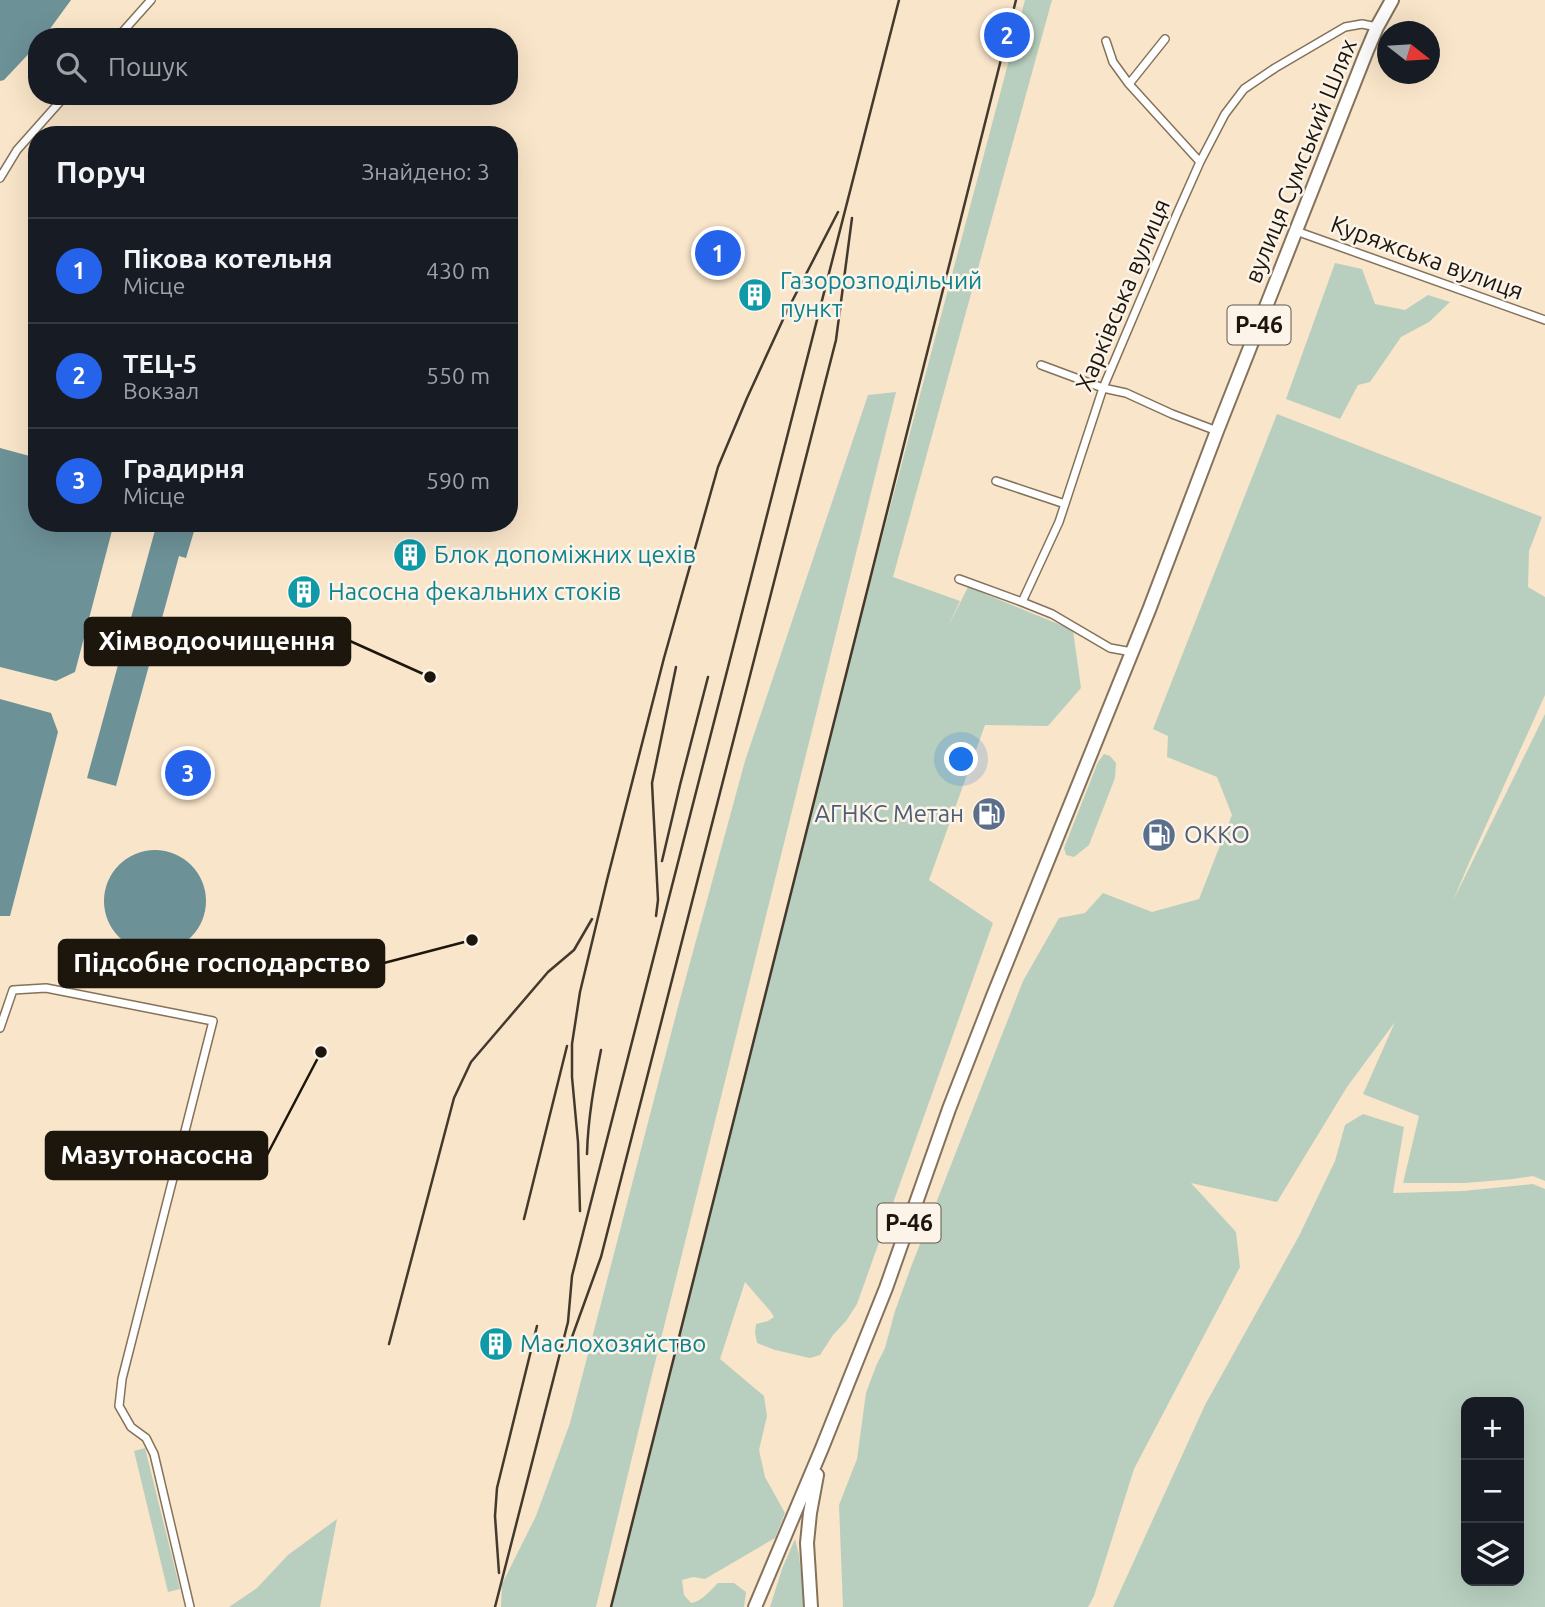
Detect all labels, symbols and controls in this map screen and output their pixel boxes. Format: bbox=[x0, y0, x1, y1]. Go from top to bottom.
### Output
pin: 2 bbox=[984, 9, 1030, 61]
north arrow bbox=[1377, 21, 1440, 84]
search box bbox=[28, 28, 518, 105]
street label: вулиця Сумський Шлях bbox=[1239, 35, 1362, 287]
icon: search bbox=[52, 48, 90, 86]
text: Пошук bbox=[108, 52, 188, 81]
text: Поруч bbox=[56, 155, 146, 189]
text: Знайдено: 3 bbox=[361, 159, 490, 184]
street label: Харківська вулиця bbox=[1070, 195, 1175, 395]
street label: Куряжська вулиця bbox=[1327, 210, 1527, 305]
pin: 1 bbox=[695, 227, 741, 279]
text: Пікова котельня bbox=[123, 244, 332, 273]
text: 1 bbox=[73, 258, 85, 283]
text: 430 m bbox=[426, 258, 490, 283]
place label: Газорозподільчий пункт bbox=[780, 267, 982, 322]
text: Місце bbox=[123, 273, 185, 298]
building icon: Газорозподільчий пункт bbox=[736, 276, 774, 314]
road number: Р-46 bbox=[1228, 306, 1290, 344]
text: ТЕЦ-5 bbox=[123, 349, 197, 378]
text: 2 bbox=[73, 363, 85, 388]
text: 550 m bbox=[426, 363, 490, 388]
text: Вокзал bbox=[123, 378, 199, 403]
text: Градирня bbox=[123, 454, 245, 483]
text: 3 bbox=[73, 468, 85, 493]
text: 590 m bbox=[426, 468, 490, 493]
text: Місце bbox=[123, 483, 185, 508]
building icon: Блок допоміжних цехів bbox=[391, 536, 429, 574]
place label: Блок допоміжних цехів bbox=[434, 541, 696, 568]
building icon: Насосна фекальних стоків bbox=[285, 573, 323, 611]
place label: Насосна фекальних стоків bbox=[328, 578, 621, 605]
callout: Хімводоочищення bbox=[85, 618, 350, 665]
text: Хімводоочищення bbox=[98, 626, 336, 655]
your location bbox=[944, 742, 978, 776]
pin: 3 bbox=[165, 747, 211, 799]
fuel station icon: АГНКС Метан bbox=[970, 795, 1008, 833]
place label: АГНКС Метан bbox=[814, 800, 964, 827]
fuel station icon: ОККО bbox=[1140, 816, 1178, 854]
place label: ОККО bbox=[1184, 821, 1250, 848]
callout: Підсобне господарство bbox=[59, 940, 384, 987]
text: Підсобне господарство bbox=[73, 948, 371, 977]
callout: Мазутонасосна bbox=[46, 1132, 267, 1179]
text: Мазутонасосна bbox=[61, 1140, 253, 1169]
road number: Р-46 bbox=[878, 1204, 940, 1242]
building icon: Маслохозяйство bbox=[477, 1325, 515, 1363]
place label: Маслохозяйство bbox=[520, 1330, 706, 1357]
map controls bbox=[1461, 1397, 1524, 1586]
button: + bbox=[1461, 1397, 1524, 1460]
button: − bbox=[1461, 1460, 1524, 1523]
button: layers bbox=[1461, 1523, 1524, 1586]

